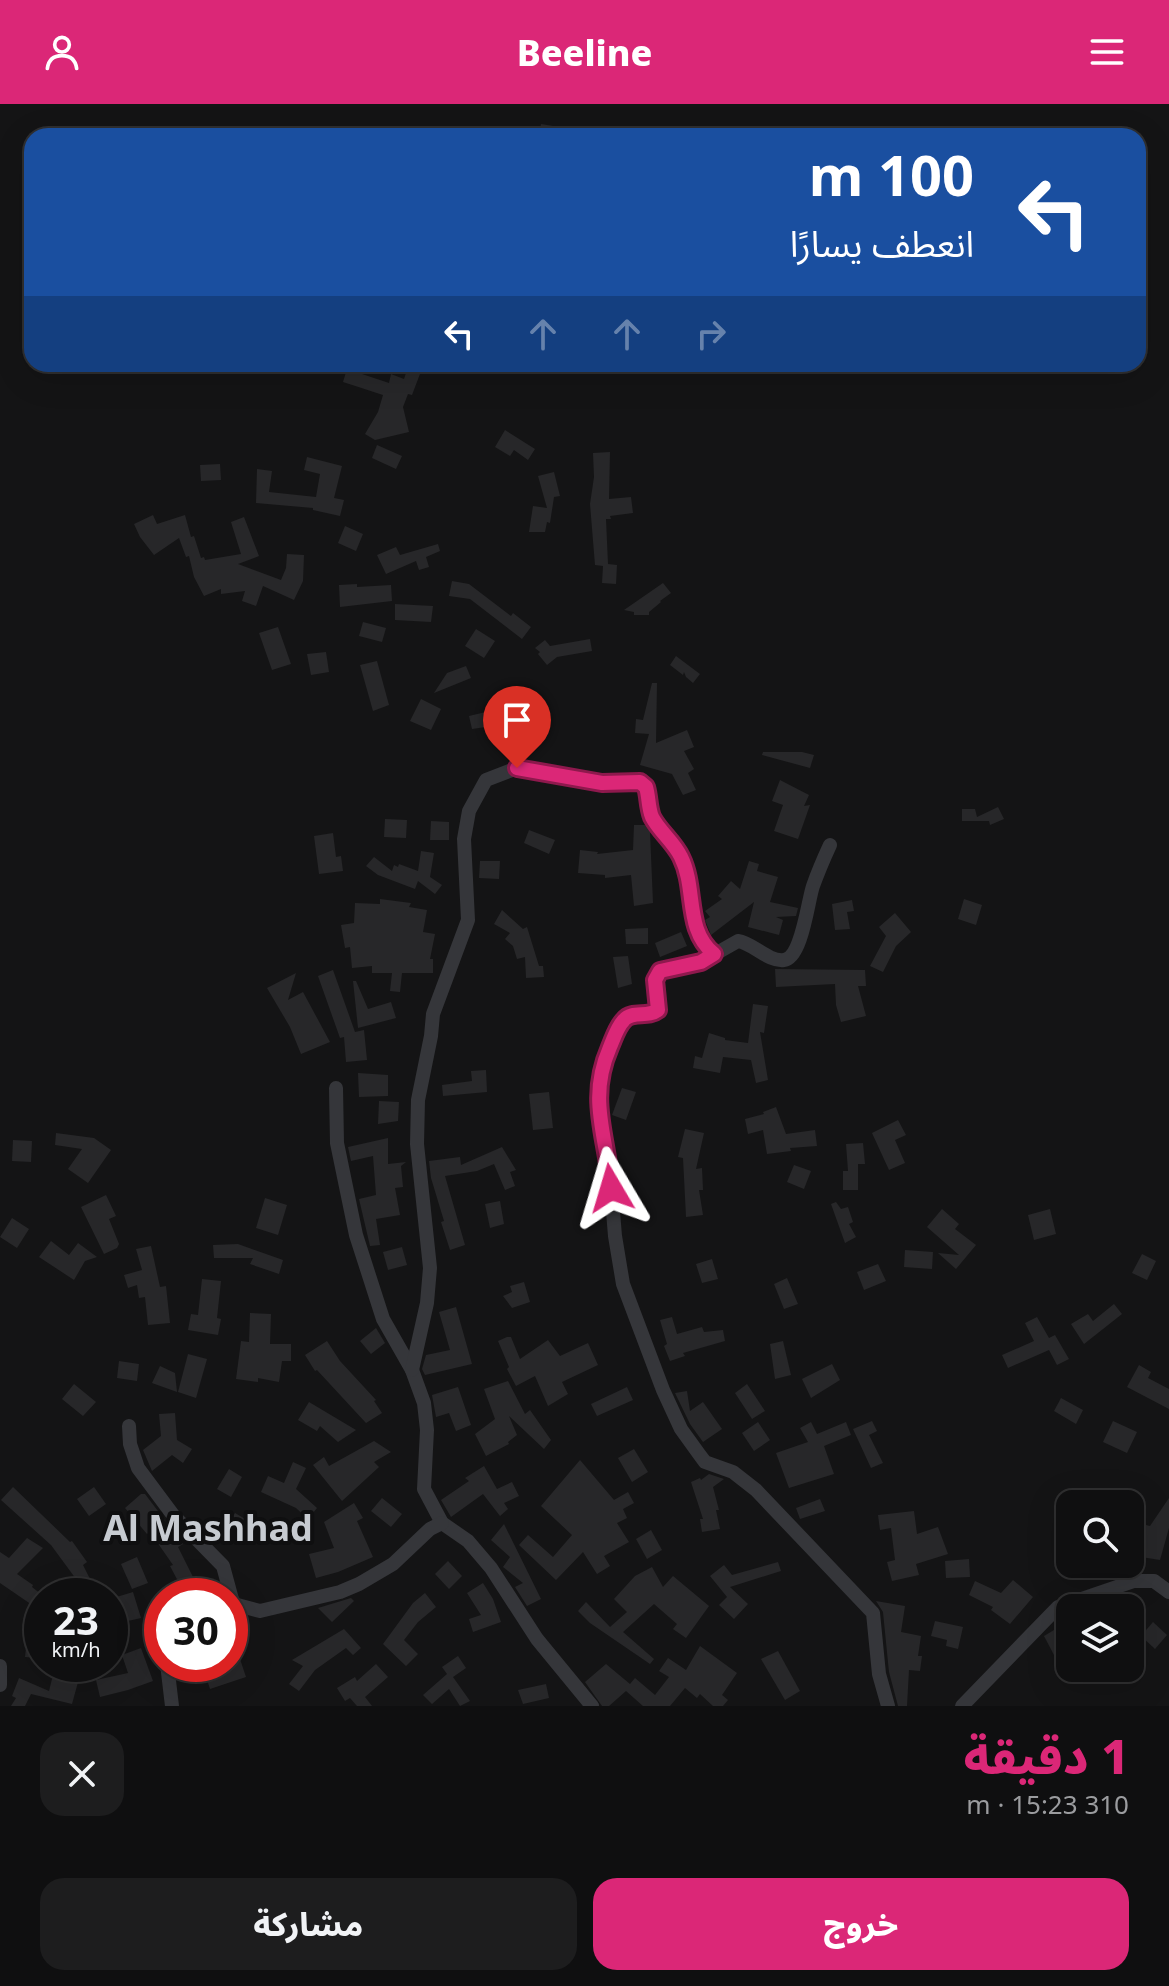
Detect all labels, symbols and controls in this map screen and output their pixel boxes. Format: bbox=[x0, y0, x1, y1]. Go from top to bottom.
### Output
text: Beeline bbox=[517, 28, 652, 77]
icon: person bbox=[40, 30, 84, 74]
icon: menu bbox=[1085, 30, 1129, 74]
text: 100 m bbox=[809, 136, 974, 212]
icon: left bbox=[1002, 160, 1106, 264]
text: انعطف يسارًا bbox=[790, 219, 974, 268]
icon: left bbox=[437, 312, 481, 356]
icon: ahead bbox=[521, 312, 565, 356]
icon: ahead bbox=[605, 312, 649, 356]
icon: right bbox=[689, 312, 733, 356]
pin bbox=[483, 686, 551, 768]
icon: arrive bbox=[495, 698, 539, 742]
position arrow bbox=[569, 1146, 653, 1230]
map controls bbox=[1056, 1490, 1144, 1682]
button: search bbox=[1056, 1490, 1144, 1578]
district label: Al Mashhad bbox=[103, 1503, 313, 1552]
speed limit sign: 30 bbox=[144, 1578, 248, 1682]
text: 23 bbox=[53, 1592, 99, 1647]
button: layers bbox=[1056, 1594, 1144, 1682]
text: km/h bbox=[51, 1636, 101, 1663]
text: 1 دقيقة bbox=[963, 1723, 1129, 1788]
button: close bbox=[40, 1732, 124, 1816]
text: 310 m · 15:23 bbox=[966, 1786, 1129, 1822]
button: مشاركة bbox=[40, 1878, 577, 1970]
button: خروج bbox=[593, 1878, 1129, 1970]

